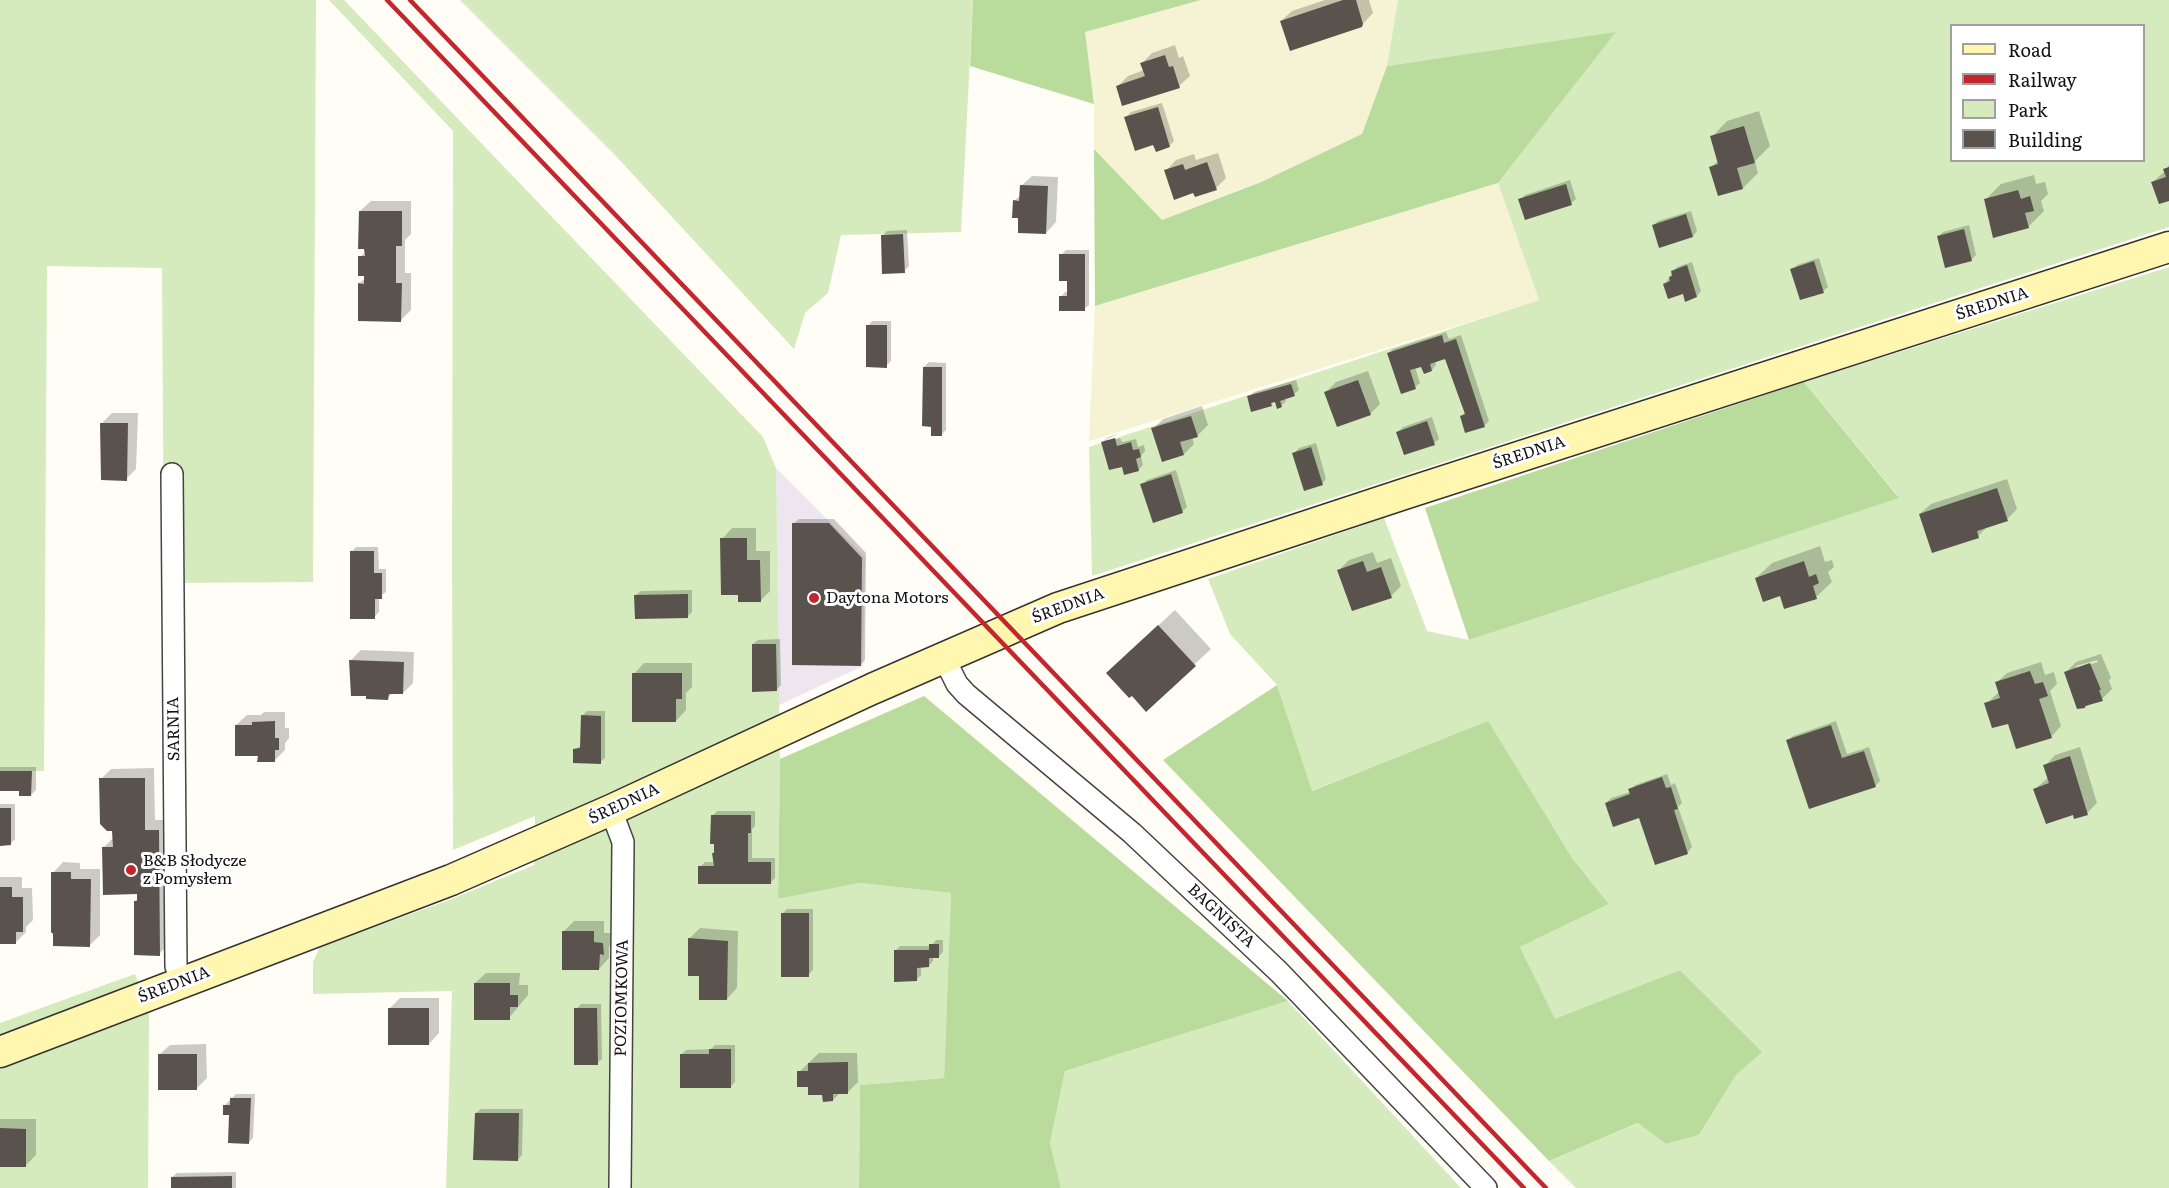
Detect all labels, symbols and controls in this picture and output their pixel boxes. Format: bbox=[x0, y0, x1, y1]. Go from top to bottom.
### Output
legend bbox=[1950, 24, 2145, 162]
text: Road bbox=[2008, 36, 2052, 63]
text: Railway bbox=[2008, 66, 2077, 93]
text: Park bbox=[2008, 96, 2047, 123]
text: Building bbox=[2008, 126, 2082, 153]
street label: ŚREDNIA bbox=[1953, 283, 2031, 325]
street label: ŚREDNIA bbox=[1490, 432, 1568, 474]
street label: ŚREDNIA bbox=[1029, 584, 1107, 628]
place label: Daytona Motors bbox=[826, 588, 948, 608]
marker: Daytona Motors bbox=[807, 591, 821, 605]
street label: SARNIA bbox=[164, 697, 184, 761]
street label: ŚREDNIA bbox=[586, 779, 662, 829]
place label: B&B Słodycze z Pomysłem bbox=[143, 851, 247, 889]
marker: B&B Słodycze z Pomysłem bbox=[124, 863, 138, 877]
street label: BAGNISTA bbox=[1183, 880, 1259, 952]
street label: POZIOMKOWA bbox=[611, 939, 633, 1057]
street label: ŚREDNIA bbox=[135, 963, 213, 1007]

